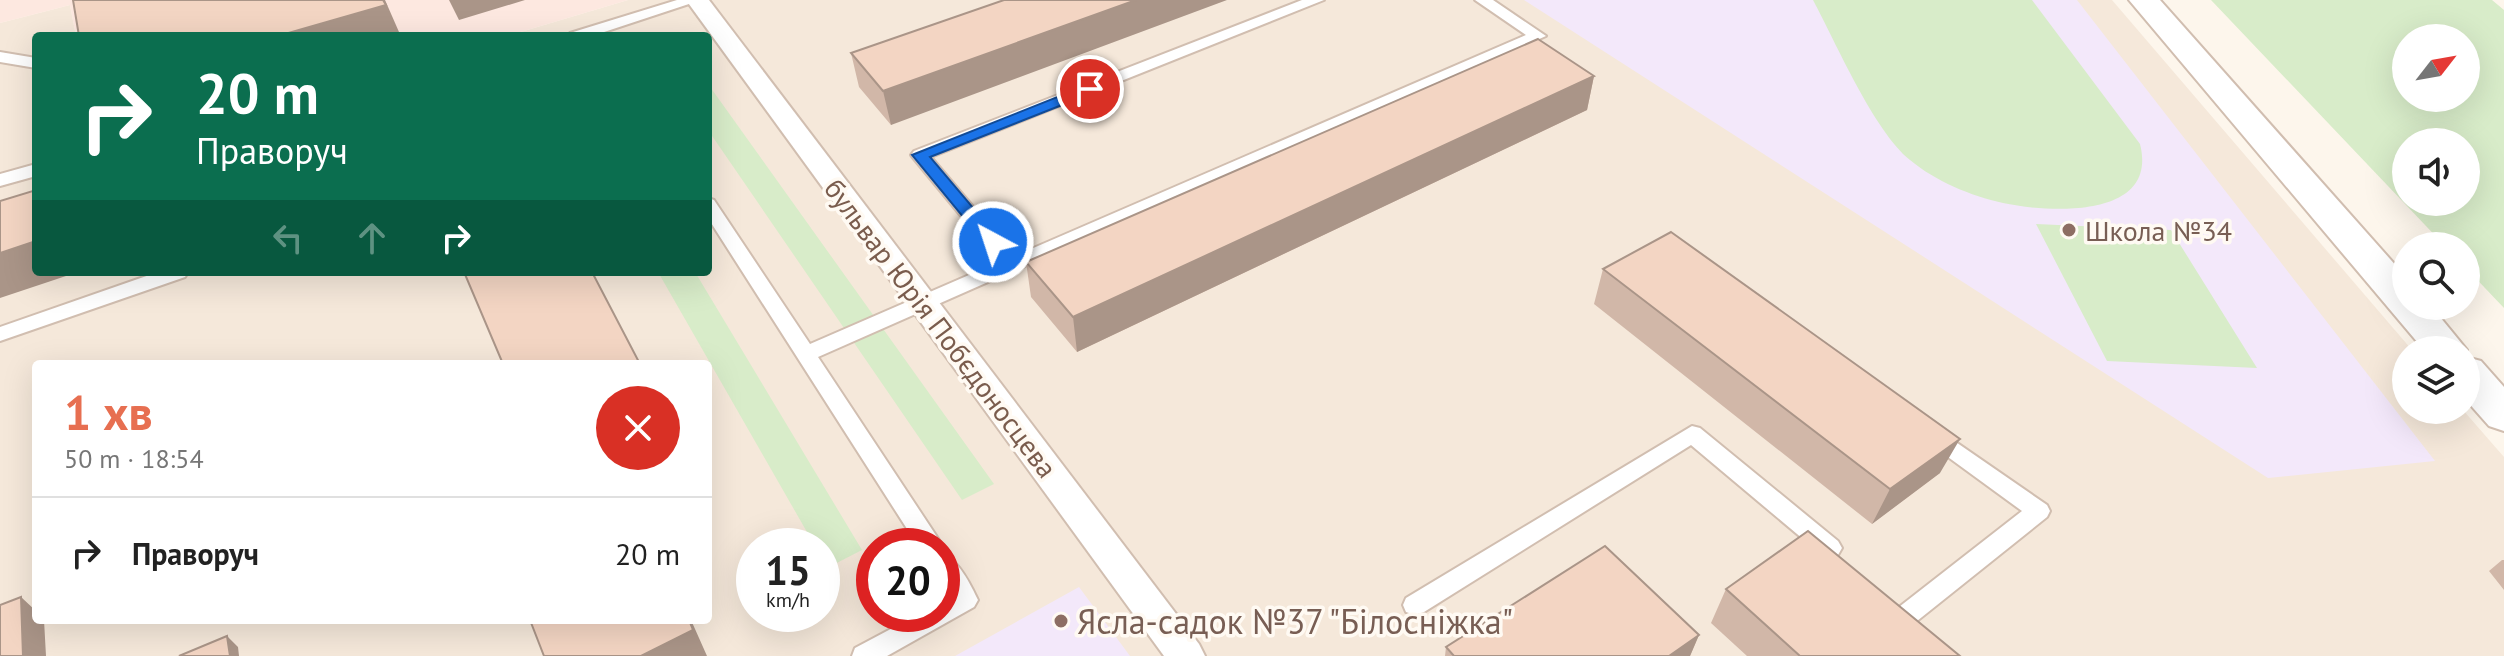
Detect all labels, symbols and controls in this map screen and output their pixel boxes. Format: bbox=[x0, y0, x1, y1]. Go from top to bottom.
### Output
north arrow bbox=[2392, 24, 2480, 112]
map controls bbox=[2392, 24, 2480, 424]
pin bbox=[1056, 55, 1124, 123]
text: 20 m bbox=[196, 57, 319, 129]
icon: right bbox=[64, 64, 168, 168]
icon: arrive bbox=[1068, 67, 1112, 111]
text: Праворуч bbox=[196, 127, 348, 174]
button: sound bbox=[2392, 128, 2480, 216]
street label: бульвар Юрія Побєдоносцева bbox=[816, 171, 1066, 485]
position arrow bbox=[951, 200, 1035, 284]
place label: Школа №34 bbox=[2085, 212, 2232, 249]
icon: left bbox=[266, 216, 310, 260]
icon: ahead bbox=[350, 216, 394, 260]
icon: right bbox=[434, 216, 478, 260]
marker: Школа №34 bbox=[2060, 221, 2078, 239]
button: search bbox=[2392, 232, 2480, 320]
button: layers bbox=[2392, 336, 2480, 424]
text: 1 хв bbox=[64, 381, 153, 443]
button: close bbox=[596, 386, 680, 470]
text: 50 m · 18:54 bbox=[64, 442, 204, 475]
speed limit sign: 20 bbox=[856, 528, 960, 632]
icon: right bbox=[64, 531, 108, 575]
text: Праворуч bbox=[132, 534, 259, 573]
text: 20 m bbox=[615, 534, 680, 573]
text: 15 bbox=[765, 544, 811, 596]
text: km/h bbox=[766, 587, 810, 613]
place label: Ясла-садок №37 "Білосніжка" bbox=[1077, 599, 1513, 643]
marker: Ясла-садок №37 "Білосніжка" bbox=[1052, 612, 1070, 630]

